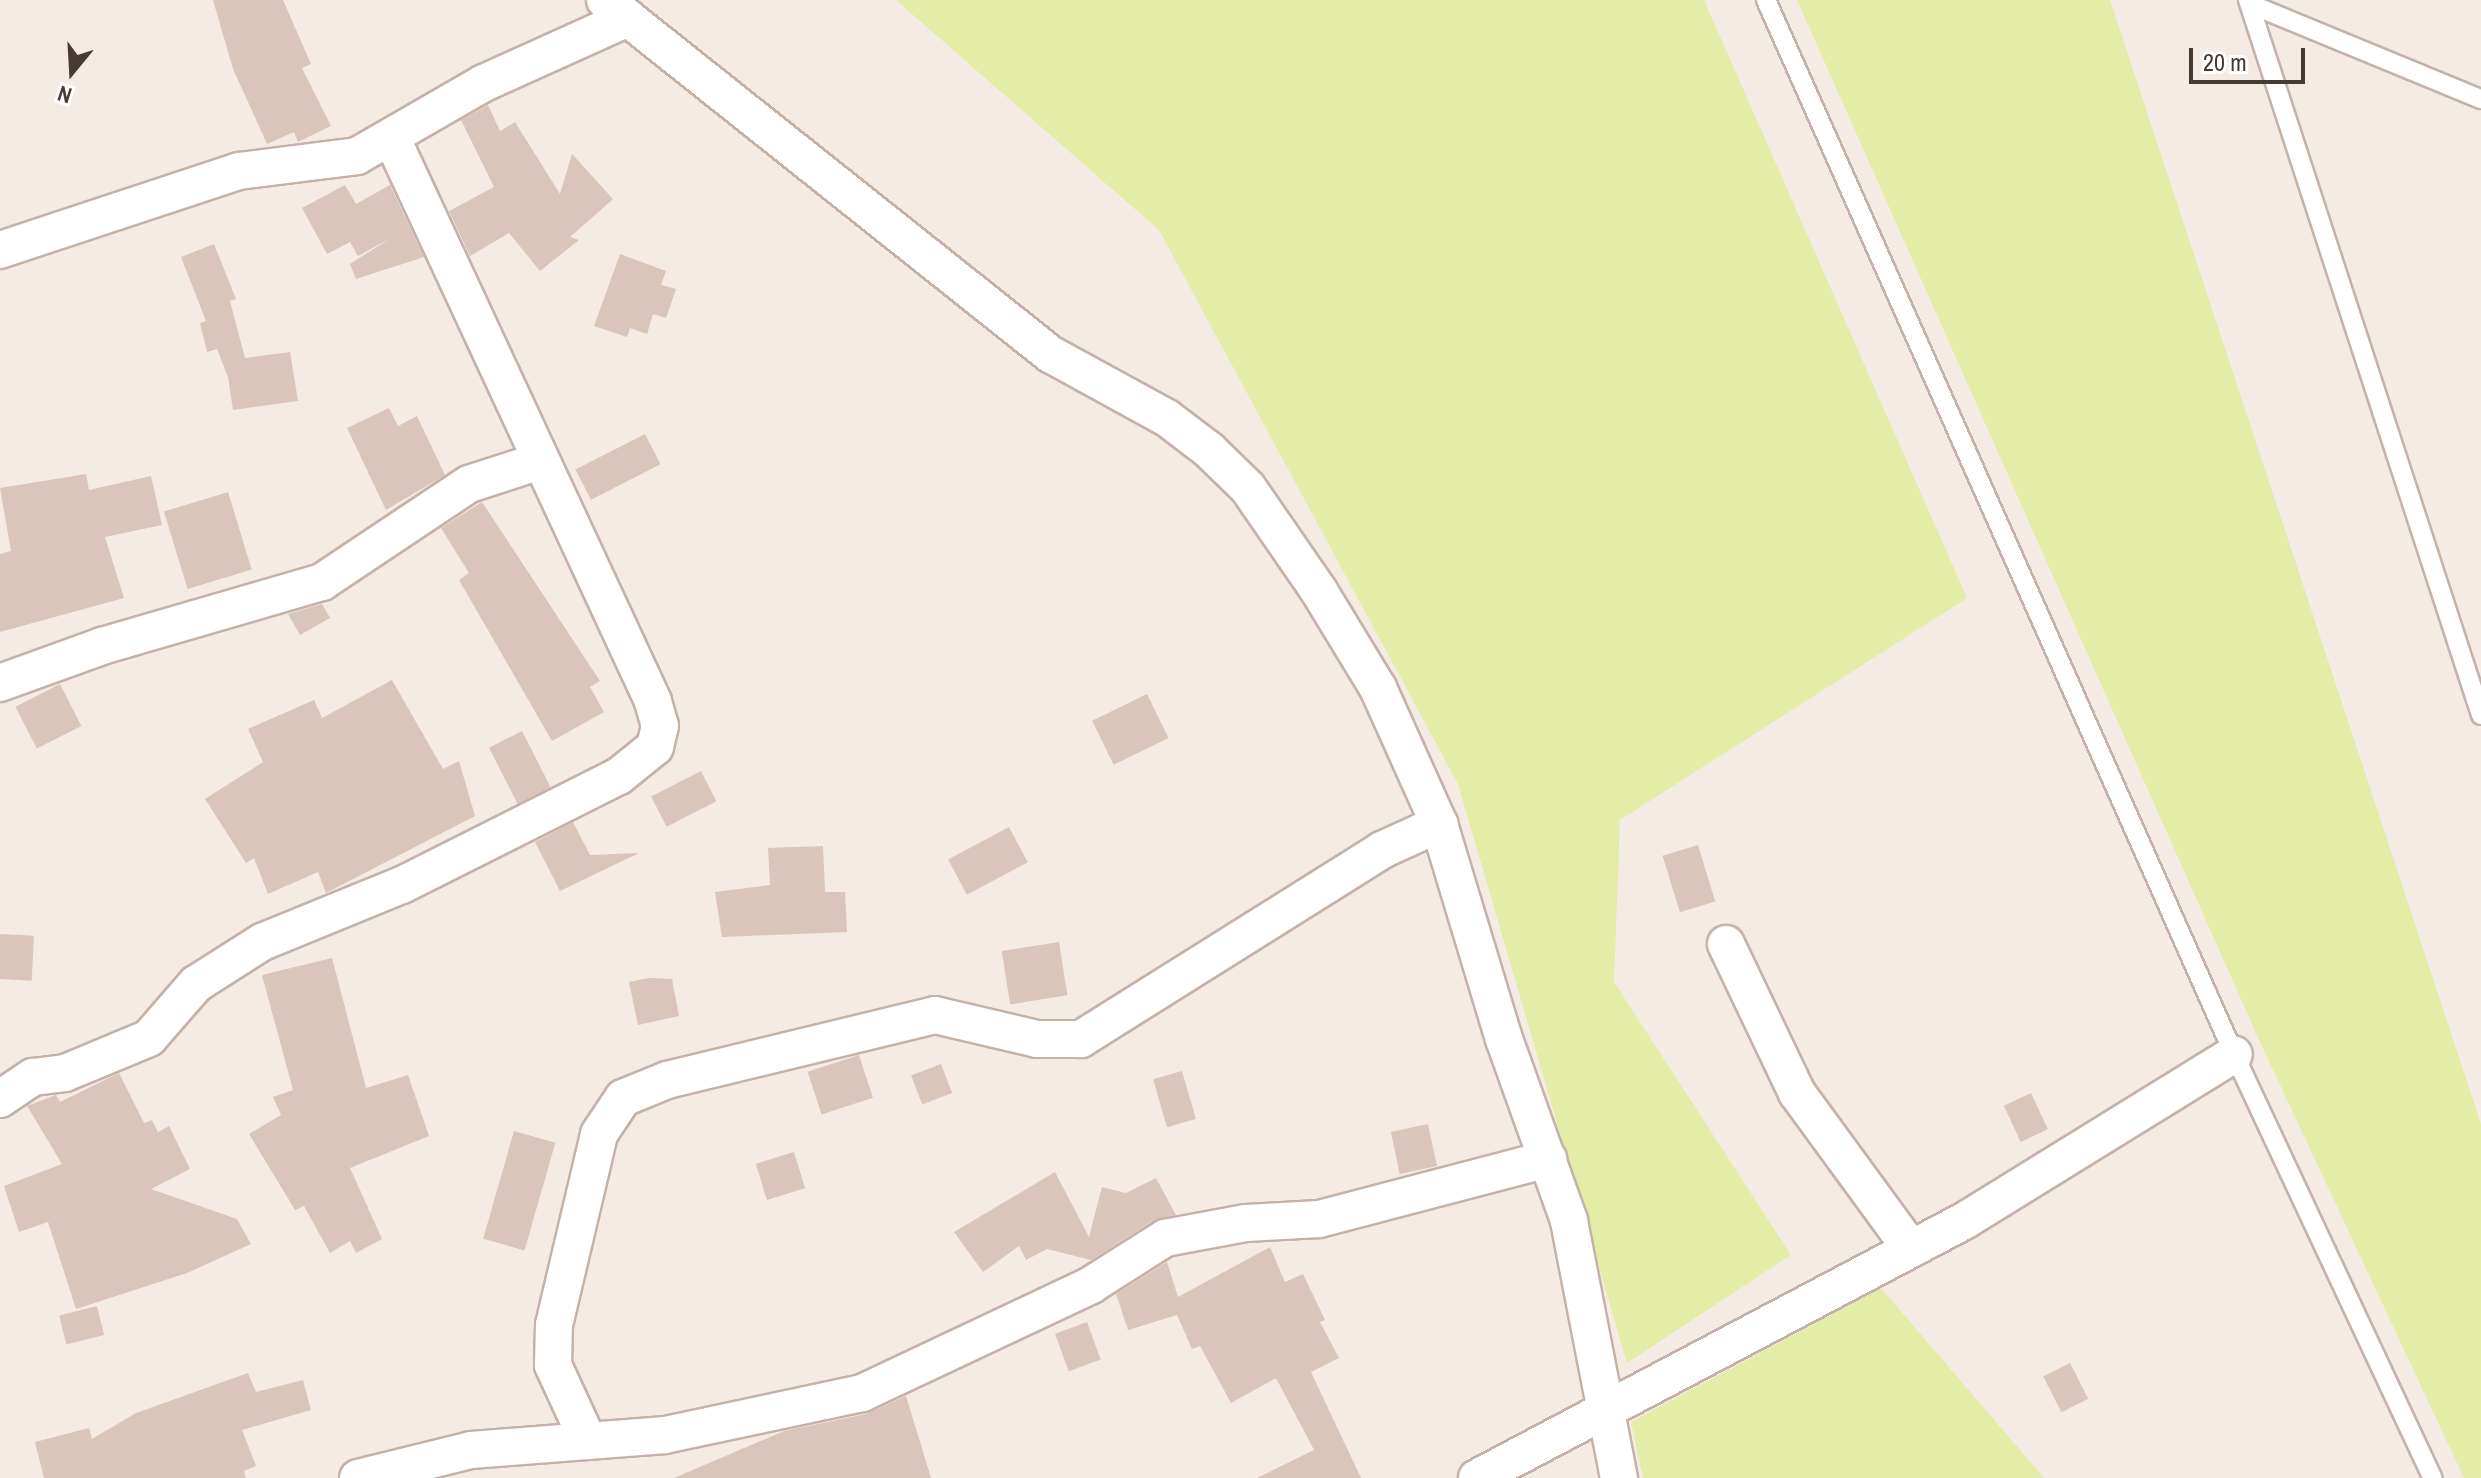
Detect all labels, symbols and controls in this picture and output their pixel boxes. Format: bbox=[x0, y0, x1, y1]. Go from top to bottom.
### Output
north arrow bbox=[32, 32, 112, 112]
scale bar bbox=[2193, 32, 2309, 82]
text: 20 m bbox=[2203, 46, 2247, 78]
text: N bbox=[54, 79, 75, 111]

